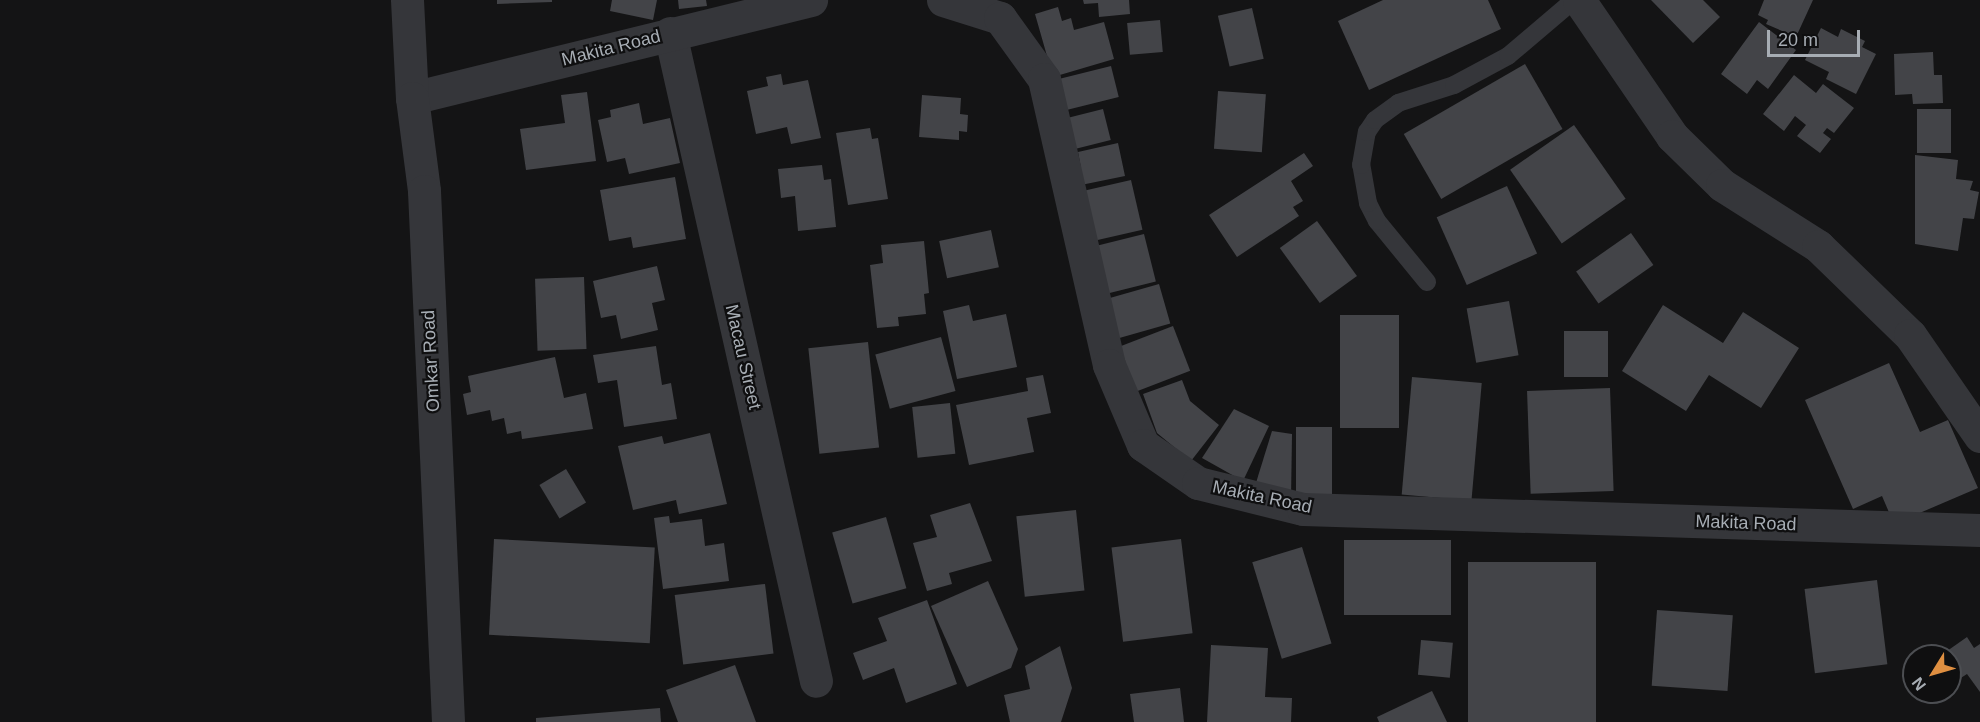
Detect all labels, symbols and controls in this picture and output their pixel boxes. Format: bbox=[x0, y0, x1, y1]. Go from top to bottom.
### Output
scale bar bbox=[1770, 18, 1863, 56]
street label: Makita Road bbox=[559, 25, 663, 71]
text: 20 m bbox=[1778, 30, 1818, 50]
street label: Macau Street bbox=[720, 302, 766, 412]
street label: Omkar Road bbox=[418, 309, 444, 413]
street label: Makita Road bbox=[1210, 476, 1314, 518]
street label: Makita Road bbox=[1695, 510, 1797, 536]
north arrow bbox=[1902, 644, 1962, 704]
text: N bbox=[1909, 674, 1929, 694]

